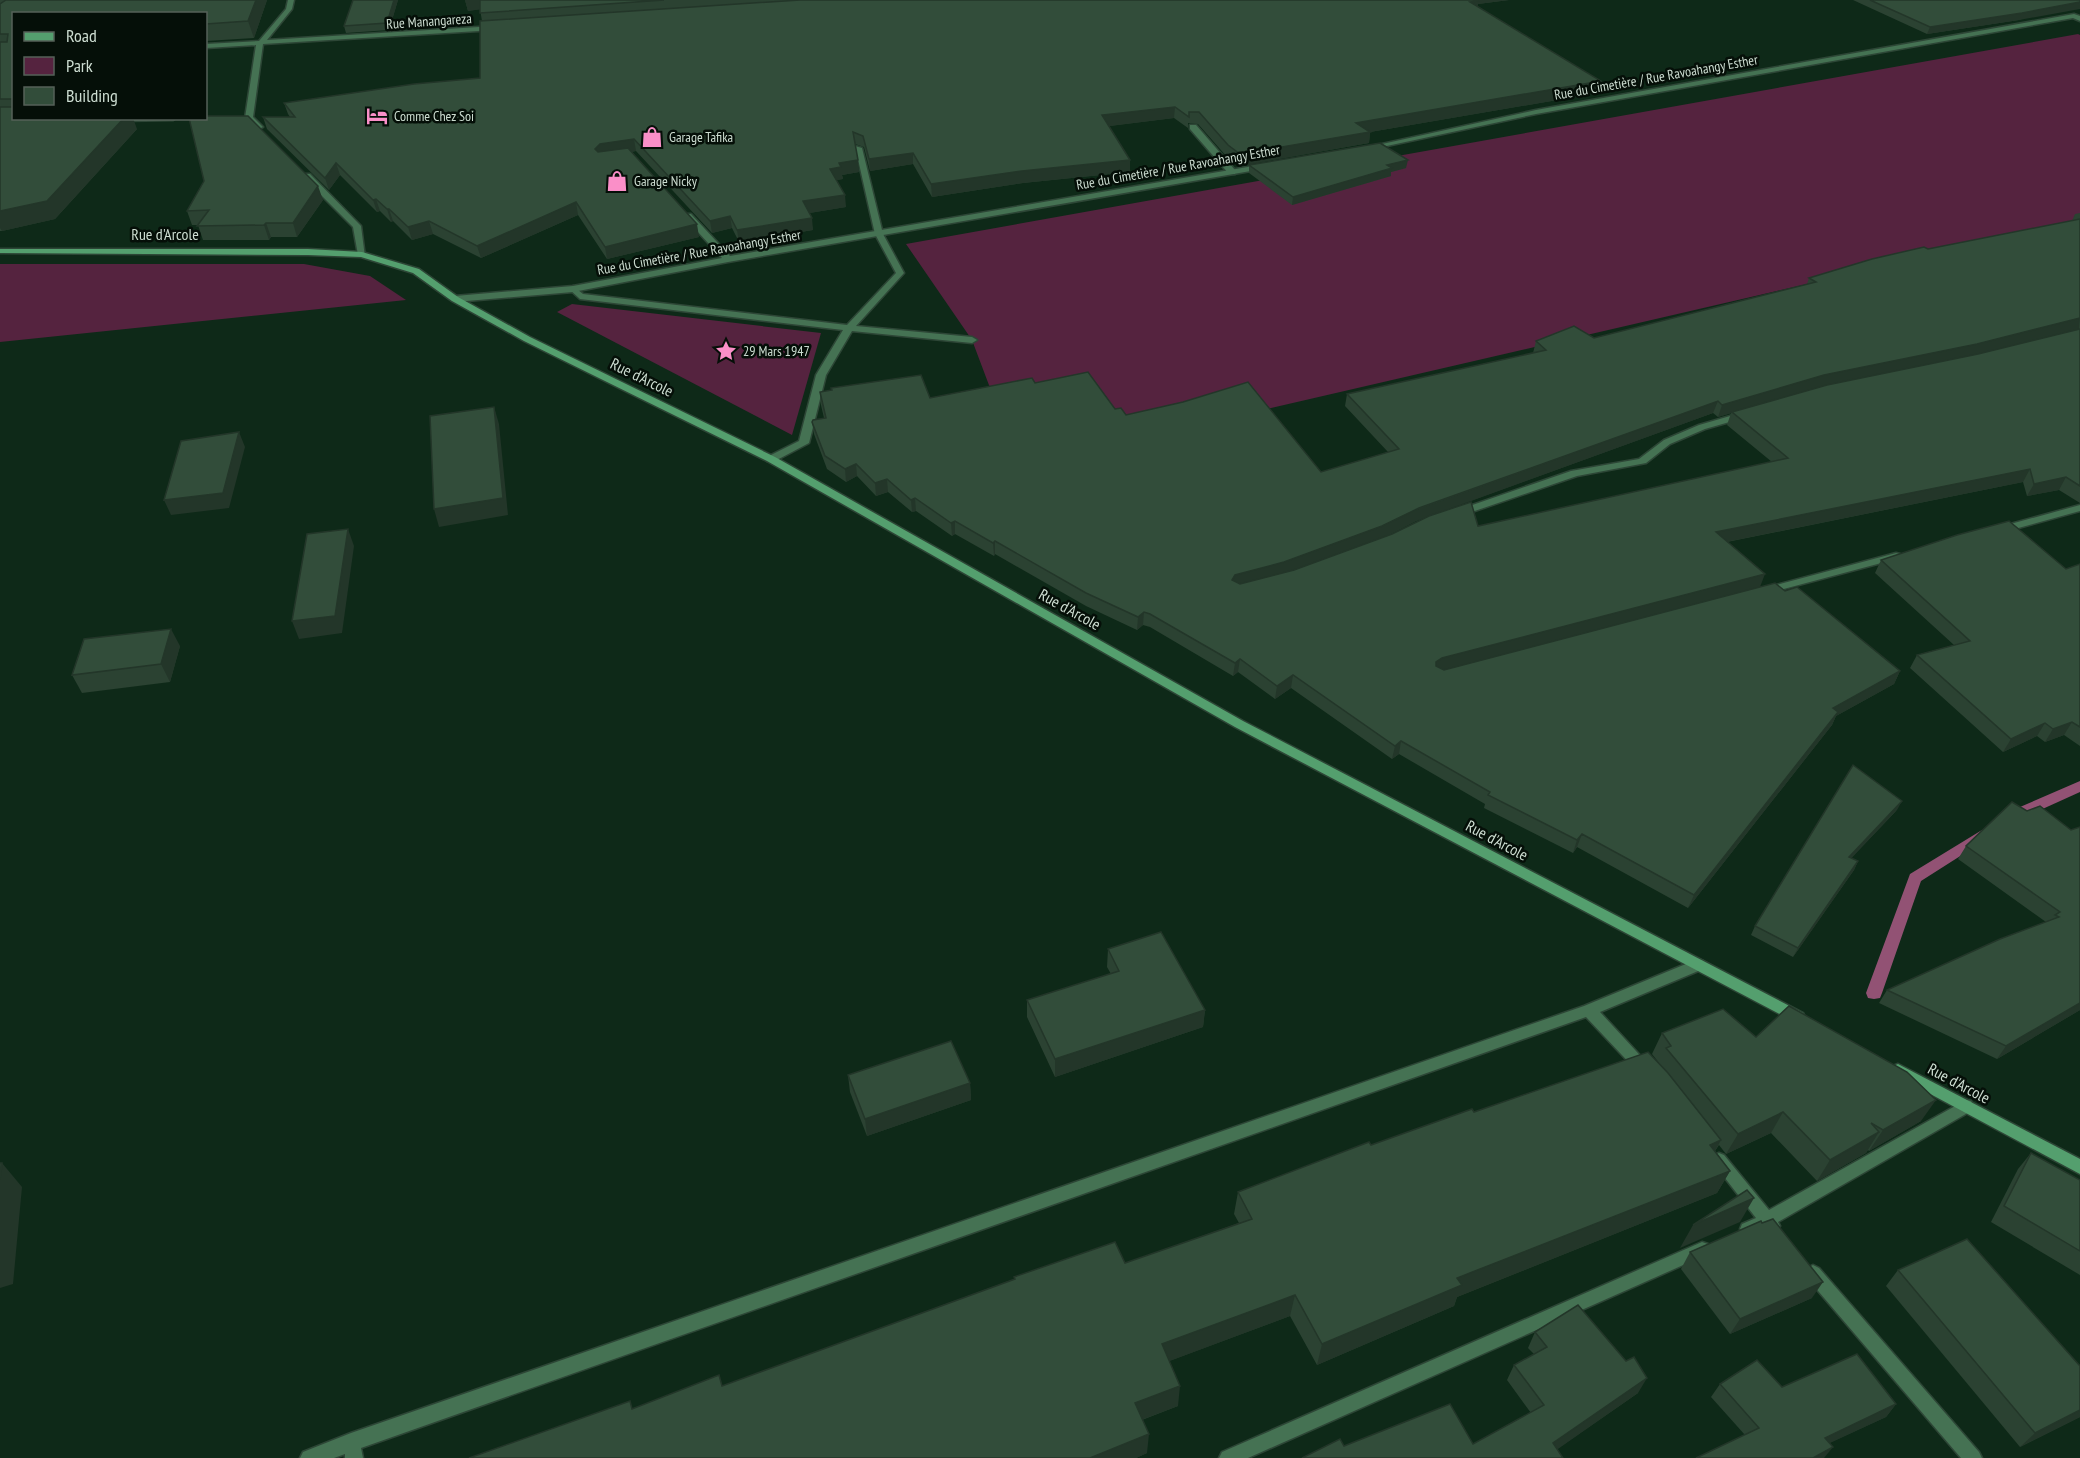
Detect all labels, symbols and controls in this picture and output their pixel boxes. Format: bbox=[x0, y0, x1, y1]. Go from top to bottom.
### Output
street label: Rue Manangareza bbox=[386, 9, 472, 33]
legend bbox=[12, 12, 207, 120]
text: Road bbox=[66, 24, 97, 47]
street label: Rue du Cimetière / Rue Ravoahangy Esther bbox=[1553, 50, 1759, 104]
text: Park bbox=[66, 54, 93, 77]
text: Building bbox=[66, 84, 118, 107]
hotel icon: Comme Chez Soi bbox=[365, 104, 389, 128]
place label: Comme Chez Soi bbox=[394, 107, 474, 125]
shop icon: Garage Tafika bbox=[640, 125, 664, 149]
place label: Garage Tafika bbox=[669, 128, 733, 146]
street label: Rue du Cimetière / Rue Ravoahangy Esther bbox=[1075, 140, 1281, 194]
shop icon: Garage Nicky bbox=[605, 169, 629, 193]
place label: Garage Nicky bbox=[634, 172, 698, 190]
street label: Rue d'Arcole bbox=[131, 224, 199, 244]
street label: Rue du Cimetière / Rue Ravoahangy Esther bbox=[596, 225, 802, 279]
place icon: 29 Mars 1947 bbox=[714, 339, 738, 363]
place label: 29 Mars 1947 bbox=[743, 342, 810, 360]
street label: Rue d'Arcole bbox=[607, 353, 677, 401]
street label: Rue d'Arcole bbox=[1036, 584, 1104, 634]
street label: Rue d'Arcole bbox=[1463, 815, 1531, 865]
street label: Rue d'Arcole bbox=[1925, 1058, 1993, 1108]

